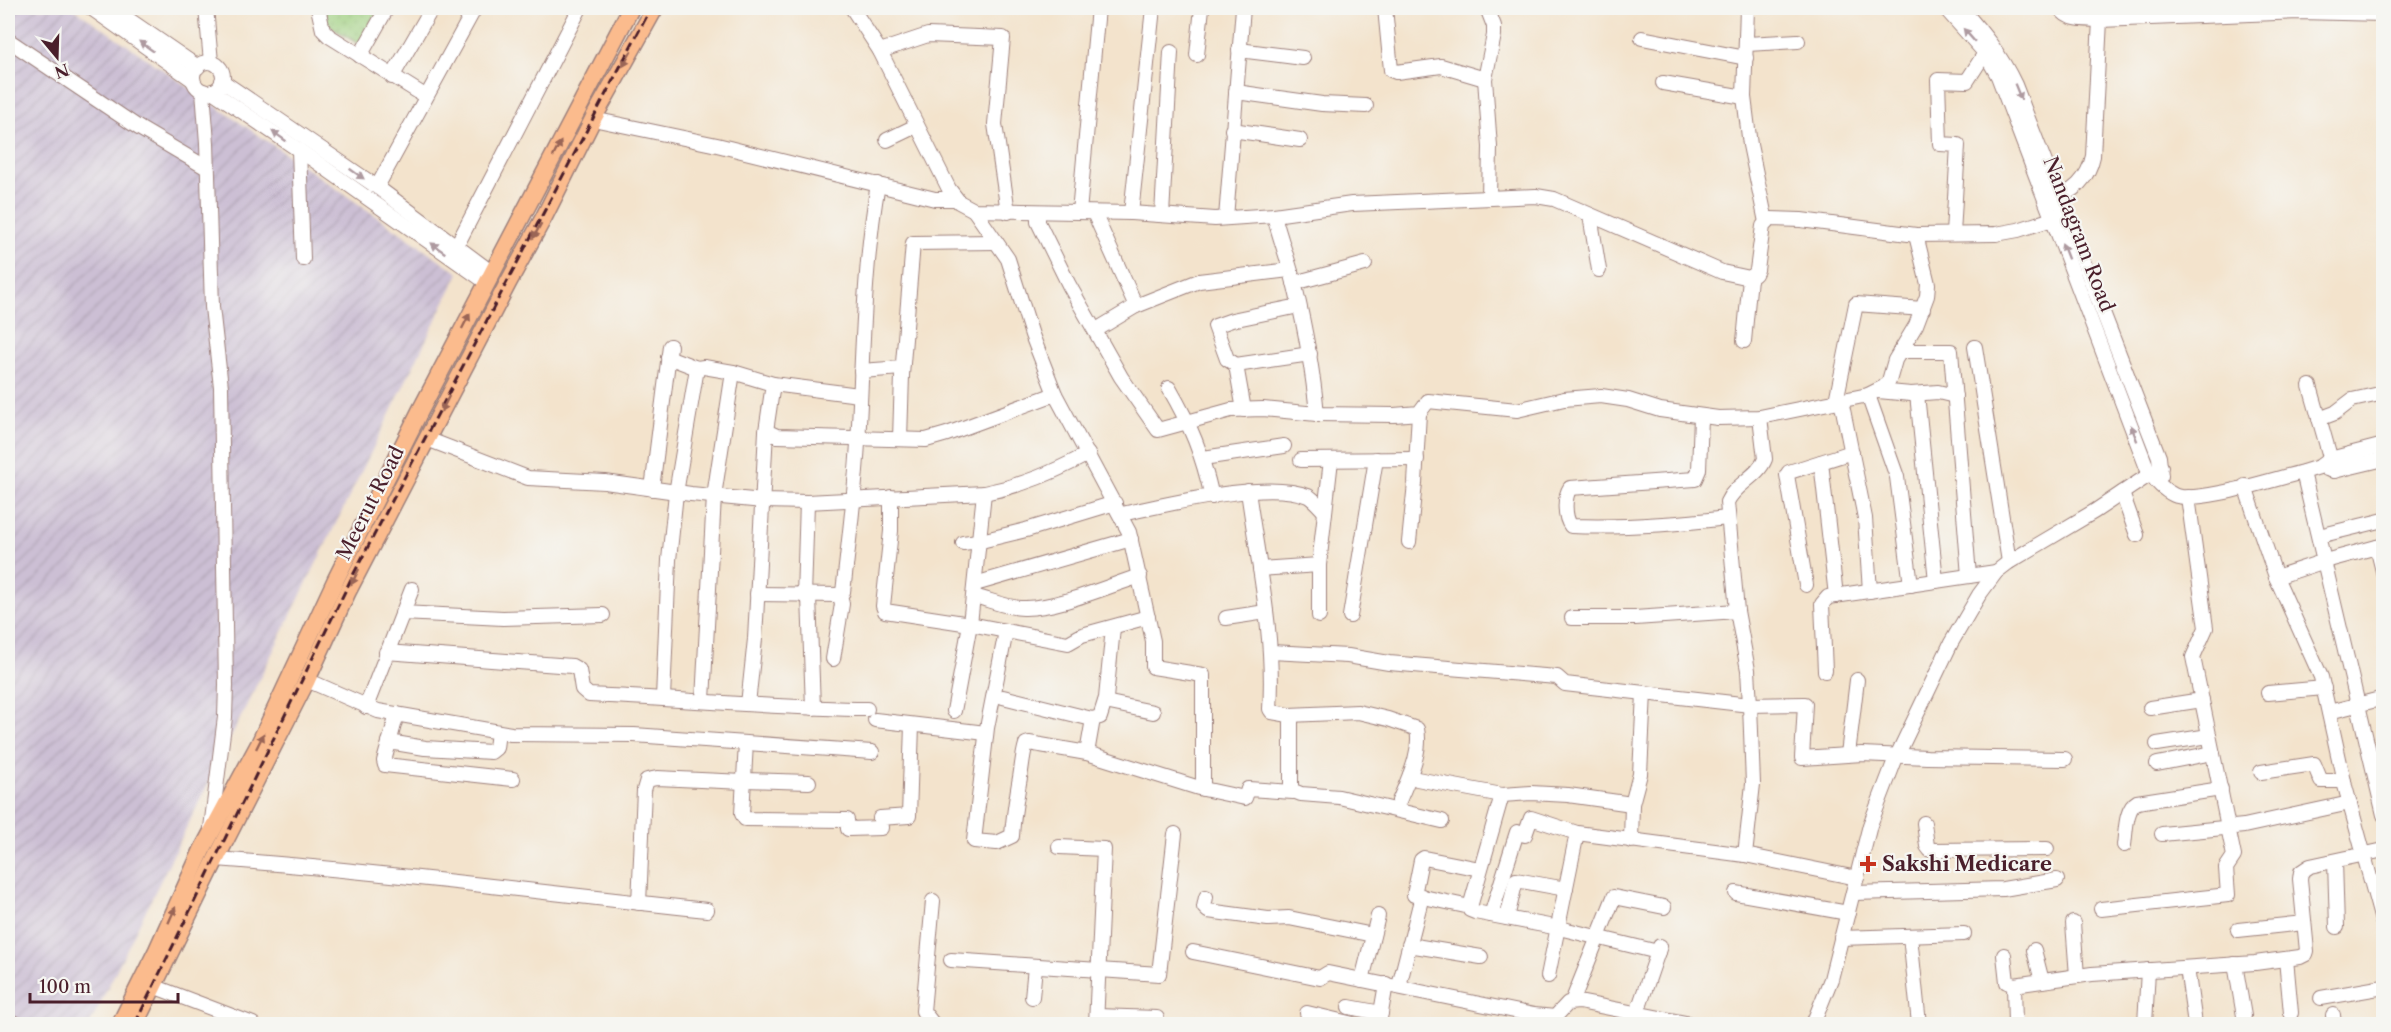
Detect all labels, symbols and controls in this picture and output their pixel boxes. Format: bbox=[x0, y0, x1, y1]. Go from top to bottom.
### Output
north arrow bbox=[27, 27, 87, 87]
one-way arrow bbox=[1963, 28, 1976, 43]
one-way arrow bbox=[138, 40, 154, 52]
one-way arrow bbox=[622, 50, 632, 67]
text: N bbox=[52, 59, 72, 83]
one-way arrow bbox=[2013, 83, 2023, 101]
one-way arrow bbox=[271, 131, 287, 142]
one-way arrow bbox=[552, 140, 562, 157]
street label: Nandagram Road bbox=[2038, 153, 2120, 315]
one-way arrow bbox=[349, 168, 365, 180]
one-way arrow bbox=[532, 223, 542, 240]
one-way arrow bbox=[2059, 241, 2069, 259]
one-way arrow bbox=[431, 242, 447, 254]
one-way arrow bbox=[461, 312, 471, 329]
one-way arrow bbox=[440, 395, 450, 412]
one-way arrow bbox=[2128, 424, 2138, 442]
street label: Meerut Road bbox=[331, 442, 409, 564]
one-way arrow bbox=[351, 568, 360, 585]
one-way arrow bbox=[256, 733, 265, 750]
place label: Sakshi Medicare bbox=[1882, 852, 2052, 876]
marker: Sakshi Medicare bbox=[1859, 855, 1877, 873]
one-way arrow bbox=[168, 907, 177, 924]
scale bar bbox=[30, 966, 178, 1004]
text: 100 m bbox=[39, 976, 91, 998]

